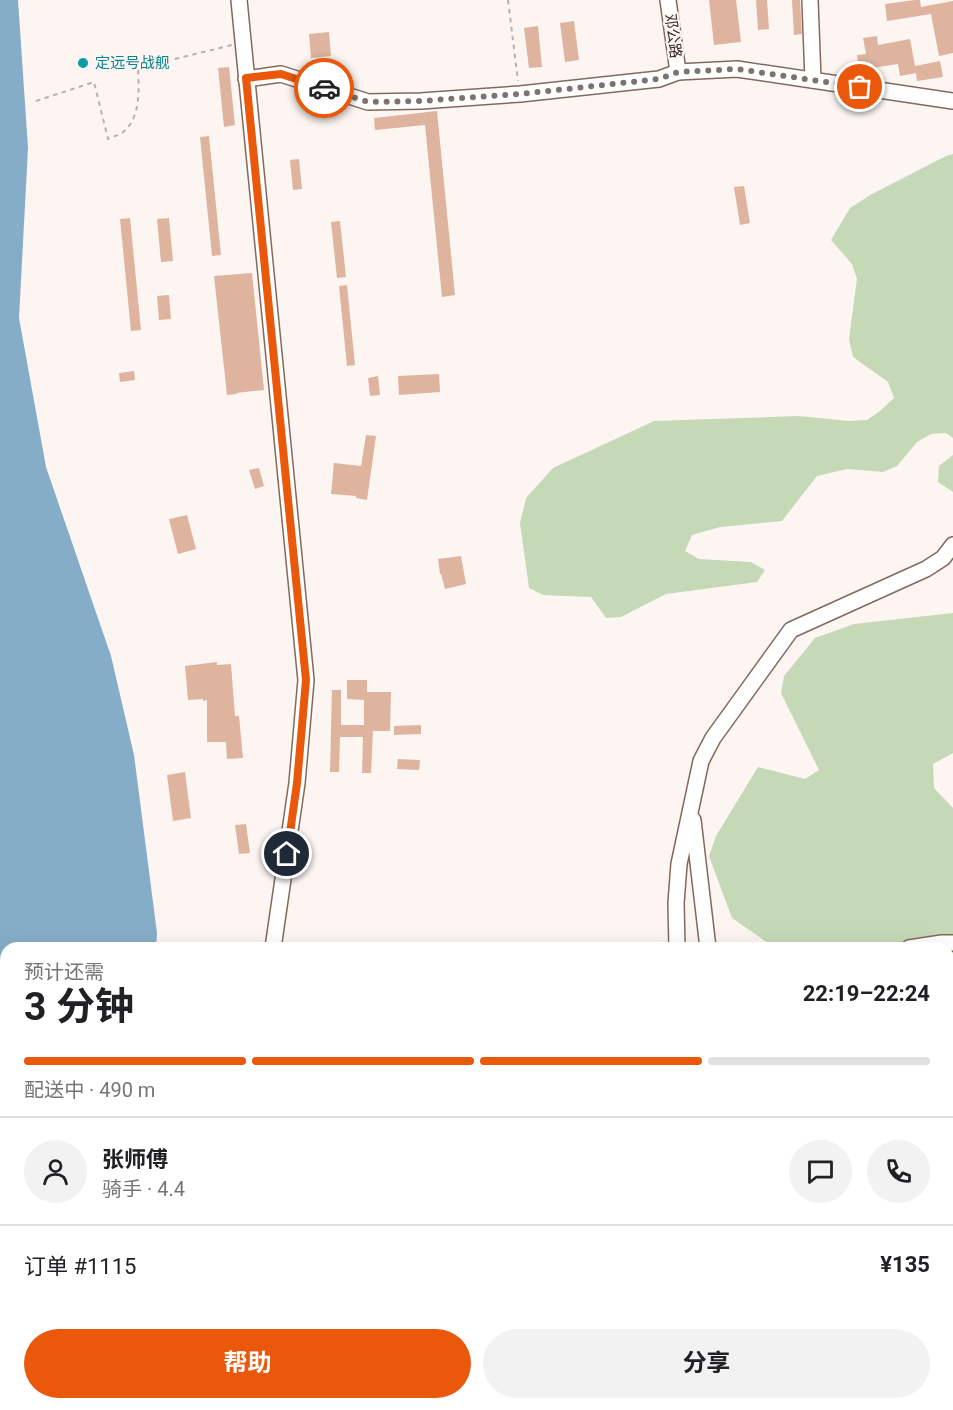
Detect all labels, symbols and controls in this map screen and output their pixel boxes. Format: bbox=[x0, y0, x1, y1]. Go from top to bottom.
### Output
street label: 邓公路 bbox=[661, 12, 685, 60]
place label: 定远号战舰 bbox=[95, 54, 170, 72]
marker: 定远号战舰 bbox=[76, 56, 90, 70]
courier bbox=[294, 58, 354, 118]
pin bbox=[834, 61, 885, 112]
icon: bag bbox=[843, 70, 876, 103]
icon: car bbox=[308, 72, 341, 105]
pin bbox=[261, 828, 312, 879]
icon: home bbox=[270, 837, 303, 870]
text: 预计还需 bbox=[24, 960, 104, 984]
text: 22:19–22:24 bbox=[803, 981, 930, 1006]
text: 3 分钟 bbox=[24, 984, 134, 1030]
text: 配送中 · 490 m bbox=[24, 1078, 155, 1102]
button: person bbox=[24, 1140, 87, 1203]
button: chat bbox=[789, 1140, 852, 1203]
button: phone bbox=[867, 1140, 930, 1203]
text: 张师傅 bbox=[102, 1147, 168, 1172]
text: 骑手 · 4.4 bbox=[102, 1177, 185, 1201]
text: ¥135 bbox=[880, 1252, 930, 1277]
text: 订单 #1115 bbox=[24, 1254, 136, 1279]
button: 帮助 bbox=[24, 1329, 471, 1398]
button: 分享 bbox=[483, 1329, 930, 1398]

